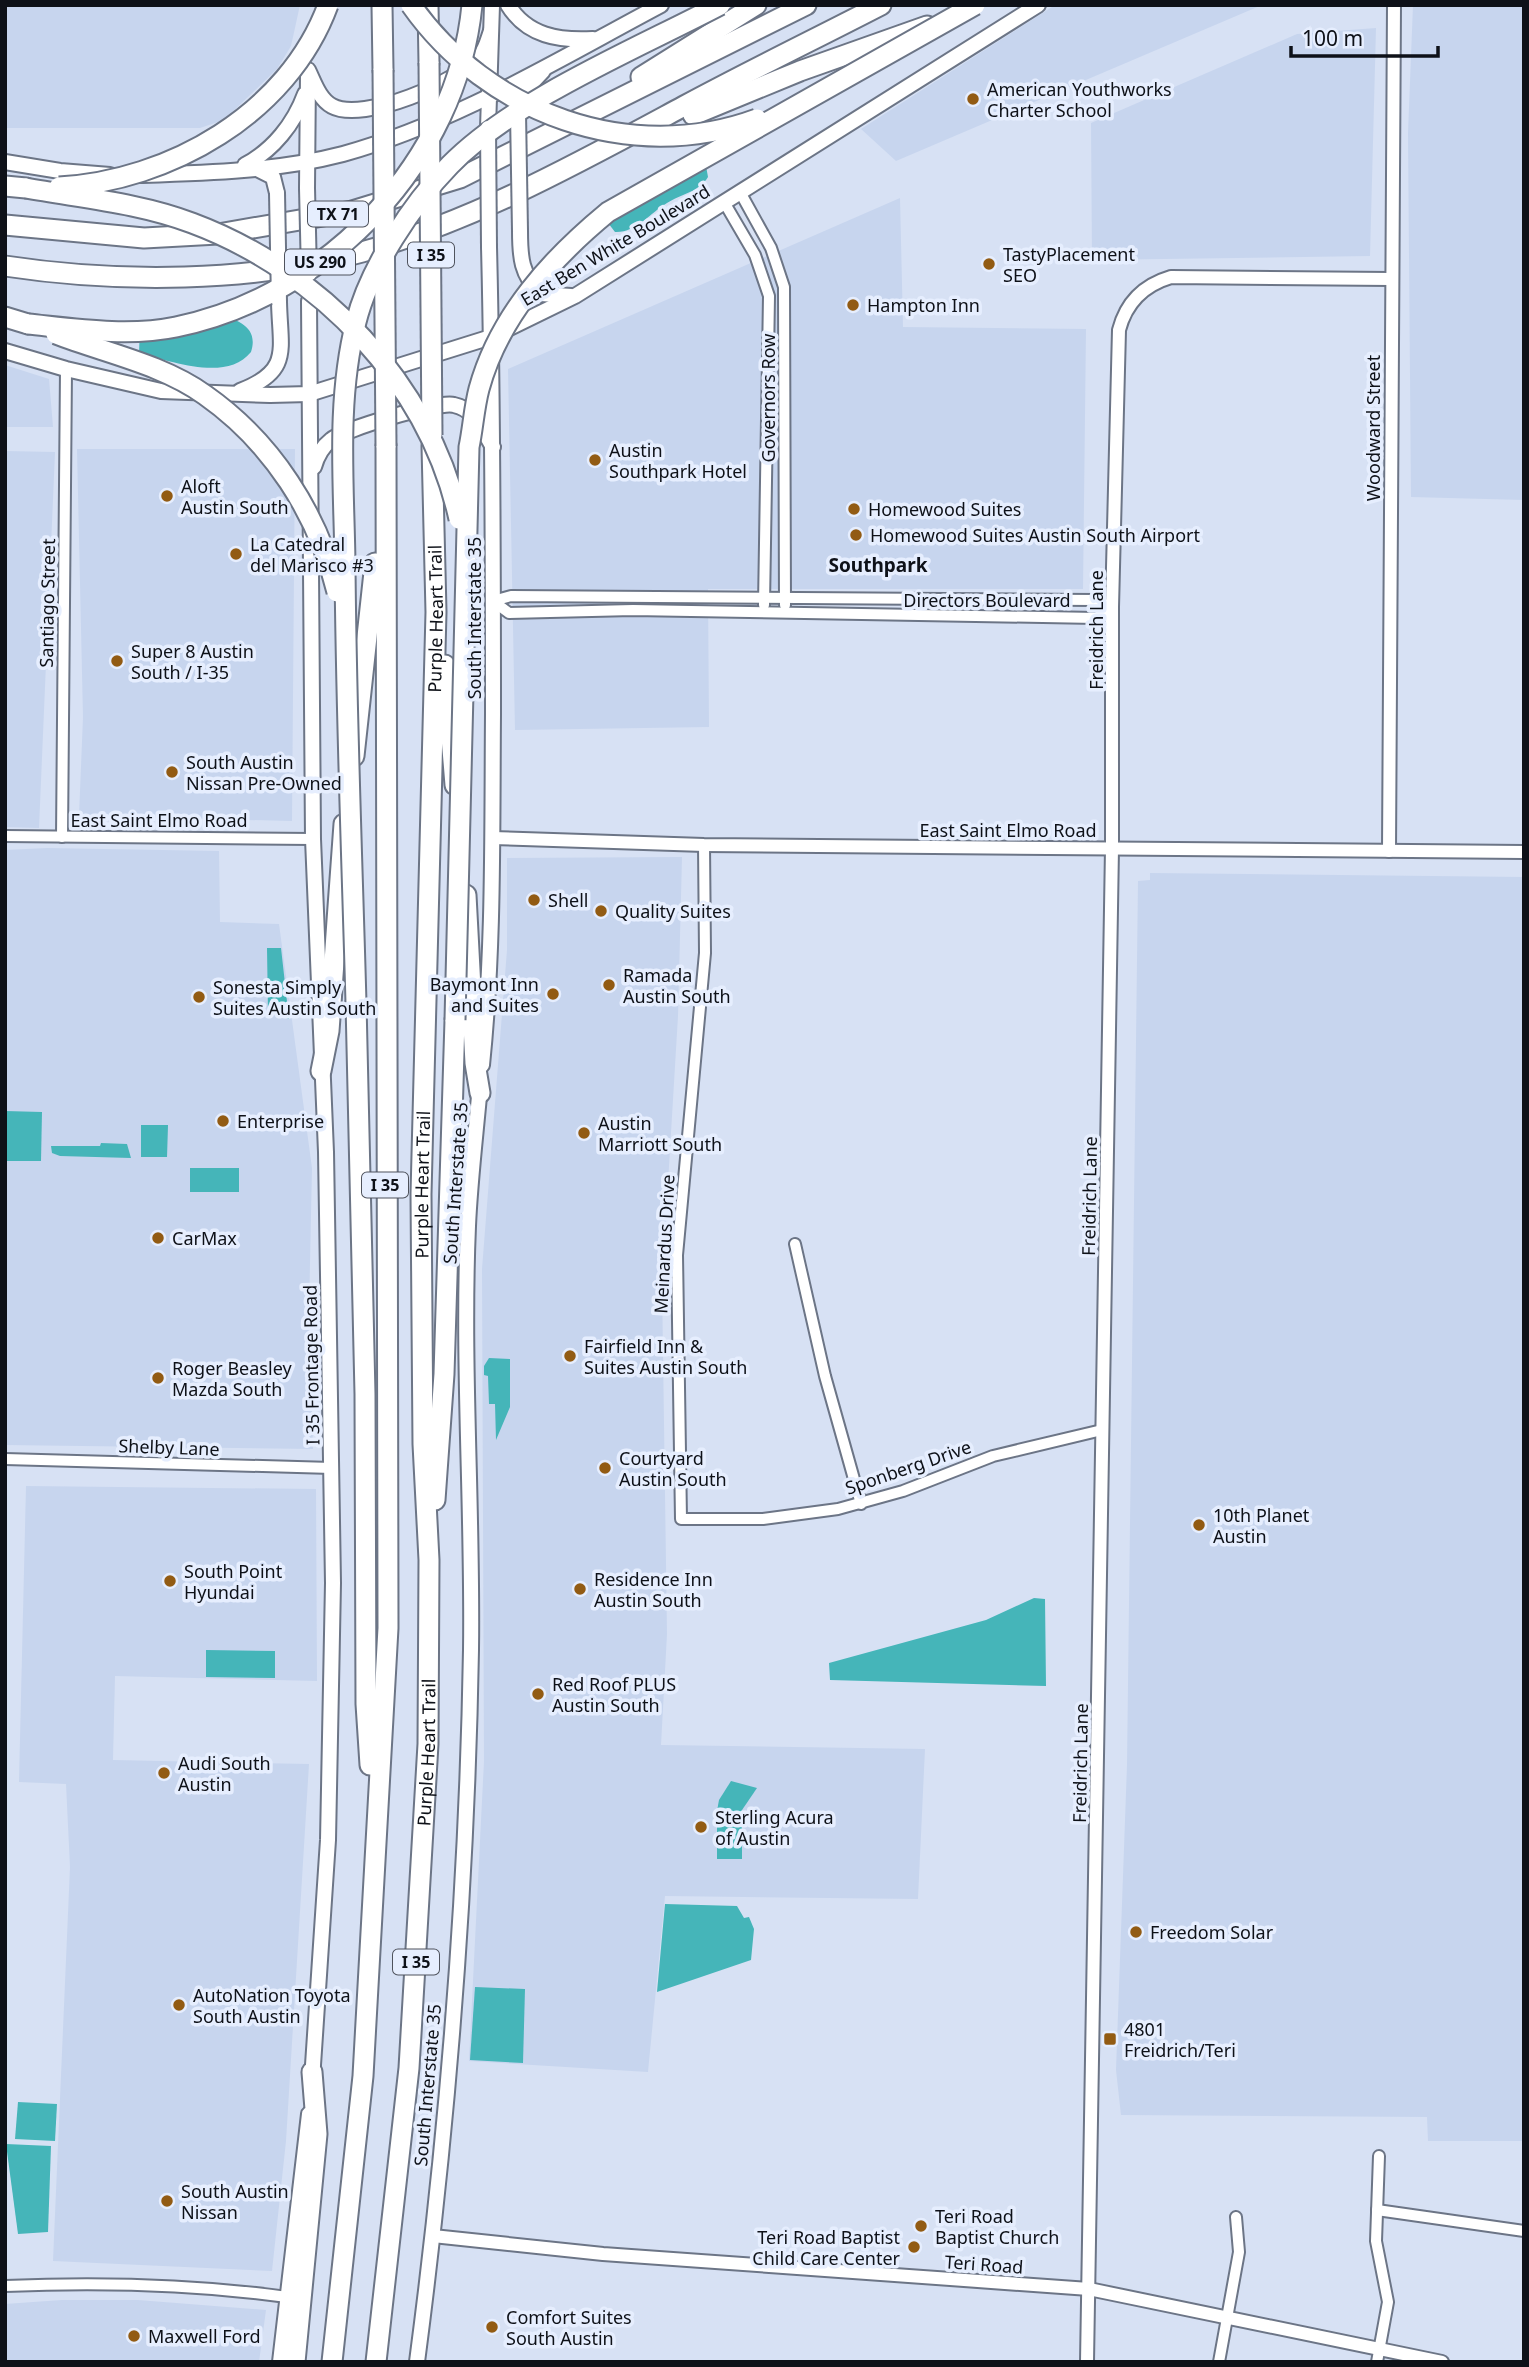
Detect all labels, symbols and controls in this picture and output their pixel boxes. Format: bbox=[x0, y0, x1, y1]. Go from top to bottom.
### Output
scale bar bbox=[1291, 14, 1438, 58]
text: 100 m bbox=[1302, 24, 1363, 52]
place label: American Youthworks Charter School bbox=[987, 77, 1172, 122]
marker: American Youthworks Charter School bbox=[965, 91, 981, 107]
street label: East Ben White Boulevard bbox=[516, 179, 714, 311]
road number: TX 71 bbox=[308, 202, 368, 227]
place label: TastyPlacement SEO bbox=[1003, 242, 1135, 287]
road number: I 35 bbox=[408, 243, 454, 268]
road number: US 290 bbox=[285, 250, 355, 274]
marker: TastyPlacement SEO bbox=[981, 256, 997, 272]
place label: Hampton Inn bbox=[867, 293, 980, 317]
marker: Hampton Inn bbox=[845, 297, 861, 313]
street label: Governors Row bbox=[756, 334, 780, 463]
street label: Woodward Street bbox=[1361, 354, 1385, 501]
place label: Austin Southpark Hotel bbox=[609, 438, 747, 483]
marker: Austin Southpark Hotel bbox=[587, 452, 603, 468]
place label: Aloft Austin South bbox=[181, 474, 289, 519]
marker: Aloft Austin South bbox=[159, 488, 175, 504]
place label: Homewood Suites bbox=[868, 497, 1021, 521]
marker: Homewood Suites bbox=[846, 501, 862, 517]
place label: Homewood Suites Austin South Airport bbox=[870, 523, 1200, 547]
marker: Homewood Suites Austin South Airport bbox=[848, 527, 864, 543]
place label: La Catedral del Marisco #3 bbox=[250, 532, 374, 577]
street label: South Interstate 35 bbox=[462, 537, 486, 699]
street label: Santiago Street bbox=[34, 538, 60, 668]
street label: Purple Heart Trail bbox=[422, 545, 448, 693]
marker: La Catedral del Marisco #3 bbox=[228, 546, 244, 562]
district label: Southpark bbox=[829, 552, 928, 578]
street label: Freidrich Lane bbox=[1084, 570, 1108, 690]
street label: Directors Boulevard bbox=[903, 588, 1071, 612]
place label: Super 8 Austin South / I-35 bbox=[131, 639, 254, 684]
marker: Super 8 Austin South / I-35 bbox=[109, 653, 125, 669]
place label: South Austin Nissan Pre-Owned bbox=[186, 750, 342, 795]
marker: South Austin Nissan Pre-Owned bbox=[164, 764, 180, 780]
street label: East Saint Elmo Road bbox=[70, 808, 248, 832]
street label: East Saint Elmo Road bbox=[919, 818, 1097, 842]
place label: Shell bbox=[548, 888, 588, 912]
marker: Shell bbox=[526, 892, 542, 908]
place label: Quality Suites bbox=[615, 899, 731, 923]
marker: Quality Suites bbox=[593, 903, 609, 919]
place label: Ramada Austin South bbox=[623, 963, 731, 1008]
place label: Baymont Inn and Suites bbox=[430, 972, 539, 1017]
place label: Sonesta Simply Suites Austin South bbox=[213, 975, 376, 1020]
marker: Ramada Austin South bbox=[601, 977, 617, 993]
marker: Baymont Inn and Suites bbox=[545, 986, 561, 1002]
marker: Sonesta Simply Suites Austin South bbox=[191, 989, 207, 1005]
street label: South Interstate 35 bbox=[437, 1101, 473, 1265]
place label: Enterprise bbox=[237, 1109, 324, 1133]
street label: Purple Heart Trail bbox=[409, 1110, 435, 1259]
place label: Austin Marriott South bbox=[598, 1111, 722, 1156]
marker: Enterprise bbox=[215, 1113, 231, 1129]
marker: Austin Marriott South bbox=[576, 1125, 592, 1141]
street label: Freidrich Lane bbox=[1076, 1136, 1102, 1256]
road number: I 35 bbox=[362, 1172, 408, 1198]
street label: Meinardus Drive bbox=[648, 1174, 680, 1314]
place label: CarMax bbox=[172, 1226, 237, 1250]
marker: CarMax bbox=[150, 1230, 166, 1246]
street label: I 35 Frontage Road bbox=[298, 1285, 324, 1445]
place label: Fairfield Inn & Suites Austin South bbox=[584, 1334, 747, 1379]
marker: Fairfield Inn & Suites Austin South bbox=[562, 1348, 578, 1364]
place label: Roger Beasley Mazda South bbox=[172, 1356, 292, 1401]
marker: Roger Beasley Mazda South bbox=[150, 1370, 166, 1386]
street label: Shelby Lane bbox=[118, 1433, 220, 1461]
street label: Sponberg Drive bbox=[842, 1434, 974, 1500]
place label: Courtyard Austin South bbox=[619, 1446, 727, 1491]
marker: Courtyard Austin South bbox=[597, 1460, 613, 1476]
place label: 10th Planet Austin bbox=[1213, 1503, 1310, 1548]
marker: 10th Planet Austin bbox=[1191, 1517, 1207, 1533]
place label: South Point Hyundai bbox=[184, 1559, 283, 1604]
place label: Residence Inn Austin South bbox=[594, 1567, 713, 1612]
marker: South Point Hyundai bbox=[162, 1573, 178, 1589]
marker: Residence Inn Austin South bbox=[572, 1581, 588, 1597]
place label: Red Roof PLUS Austin South bbox=[552, 1672, 676, 1717]
street label: Purple Heart Trail bbox=[411, 1678, 440, 1827]
marker: Red Roof PLUS Austin South bbox=[530, 1686, 546, 1702]
street label: Freidrich Lane bbox=[1067, 1703, 1093, 1823]
place label: Audi South Austin bbox=[178, 1751, 271, 1796]
marker: Audi South Austin bbox=[156, 1765, 172, 1781]
place label: Sterling Acura of Austin bbox=[715, 1805, 834, 1850]
marker: Sterling Acura of Austin bbox=[693, 1819, 709, 1835]
place label: Freedom Solar bbox=[1150, 1920, 1274, 1944]
marker: Freedom Solar bbox=[1128, 1924, 1144, 1940]
road number: I 35 bbox=[393, 1950, 439, 1974]
place label: AutoNation Toyota South Austin bbox=[193, 1983, 351, 2028]
marker: AutoNation Toyota South Austin bbox=[171, 1997, 187, 2013]
street label: South Interstate 35 bbox=[408, 2003, 446, 2167]
place label: 4801 Freidrich/Teri bbox=[1124, 2017, 1236, 2062]
marker: 4801 Freidrich/Teri bbox=[1102, 2031, 1118, 2047]
place label: South Austin Nissan bbox=[181, 2179, 289, 2224]
marker: South Austin Nissan bbox=[159, 2193, 175, 2209]
place label: Teri Road Baptist Church bbox=[935, 2204, 1059, 2249]
marker: Teri Road Baptist Church bbox=[913, 2218, 929, 2234]
place label: Teri Road Baptist Child Care Center bbox=[752, 2225, 901, 2270]
marker: Teri Road Baptist Child Care Center bbox=[906, 2239, 922, 2255]
street label: Teri Road bbox=[944, 2249, 1024, 2279]
place label: Comfort Suites South Austin bbox=[506, 2305, 632, 2350]
marker: Comfort Suites South Austin bbox=[484, 2319, 500, 2335]
place label: Maxwell Ford bbox=[148, 2324, 261, 2348]
marker: Maxwell Ford bbox=[126, 2328, 142, 2344]

